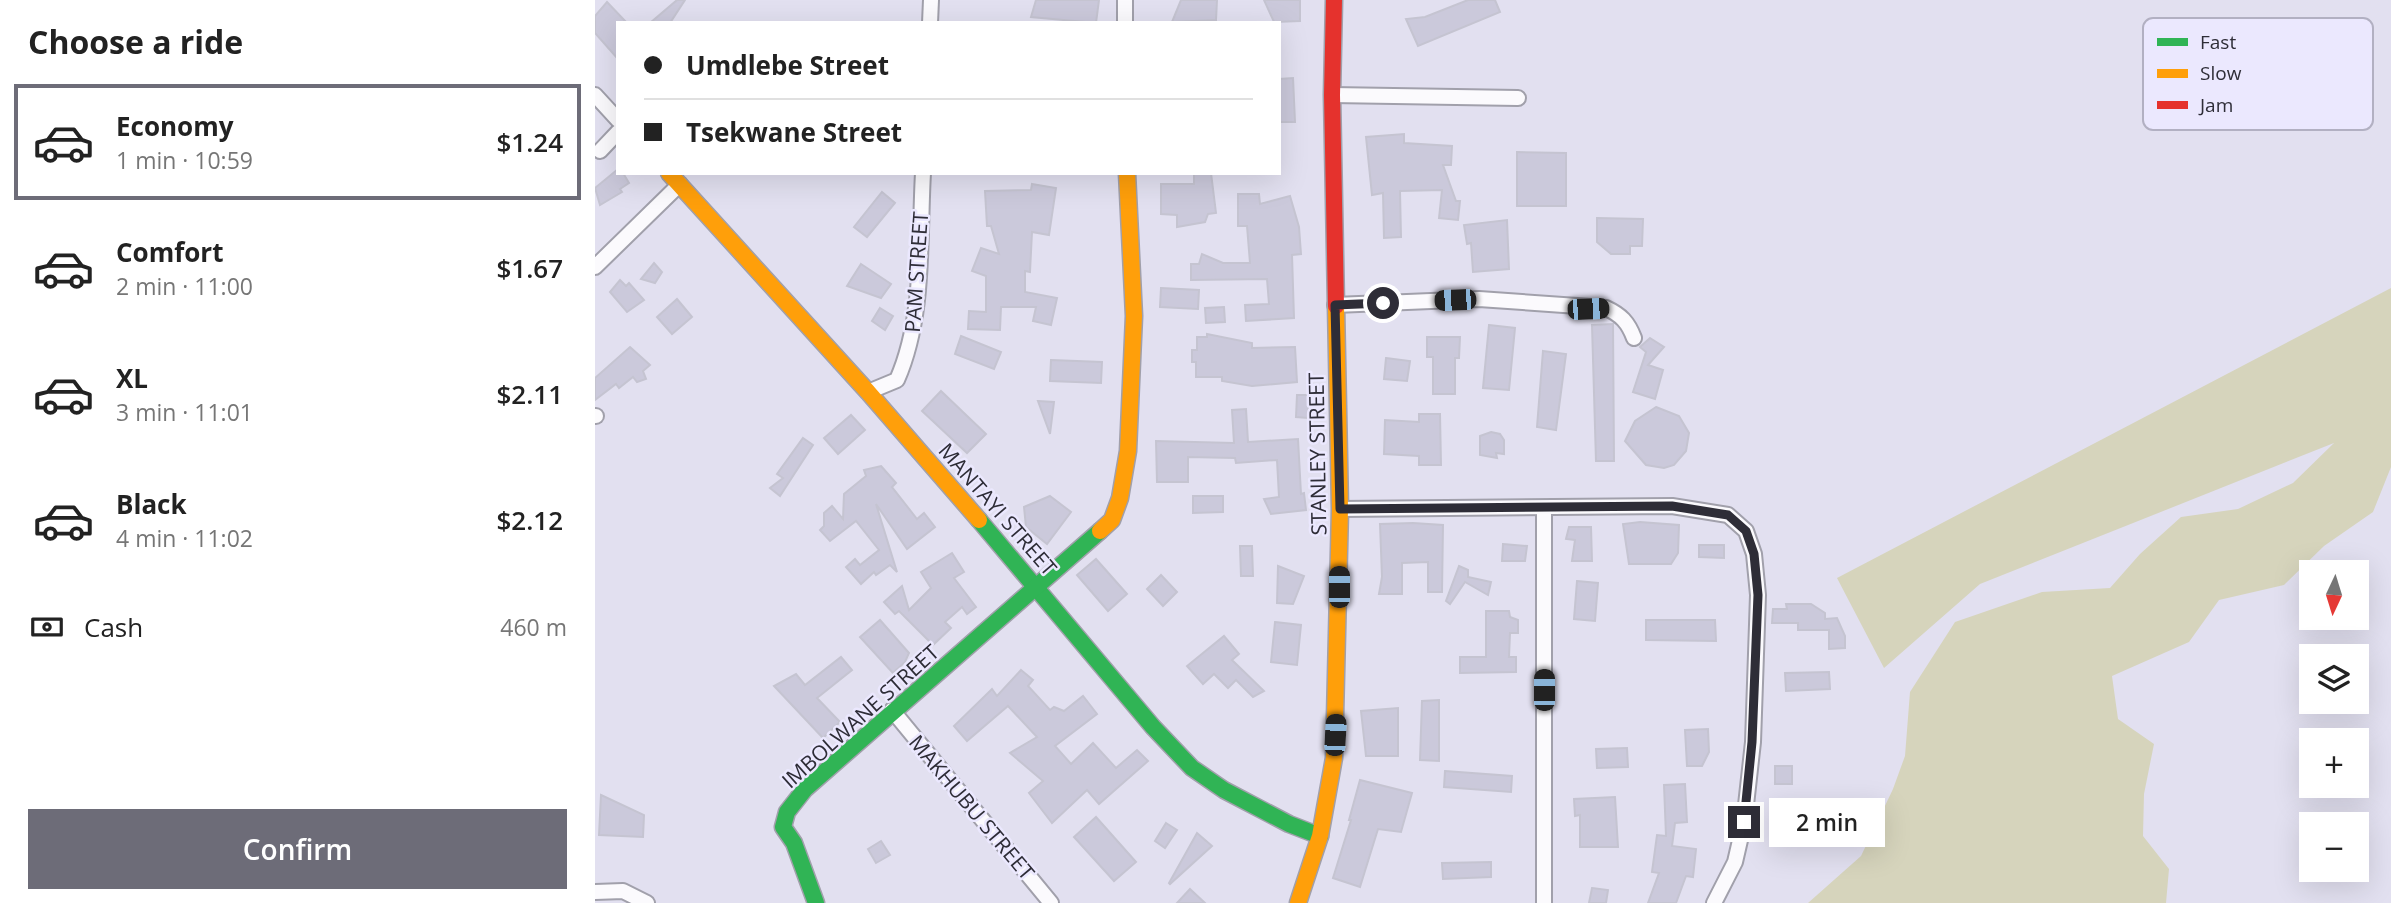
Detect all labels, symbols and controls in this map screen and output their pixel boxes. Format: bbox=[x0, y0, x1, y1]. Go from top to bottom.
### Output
legend bbox=[2143, 18, 2373, 130]
text: Choose a ride bbox=[28, 20, 243, 63]
text: Fast bbox=[2200, 29, 2236, 55]
text: Umdlebe Street bbox=[686, 47, 889, 83]
text: Slow bbox=[2200, 60, 2242, 86]
text: Jam bbox=[2198, 92, 2233, 118]
text: Economy bbox=[116, 108, 234, 144]
icon: car bbox=[32, 111, 95, 174]
text: Tsekwane Street bbox=[686, 114, 902, 150]
text: $1.24 bbox=[496, 124, 563, 160]
text: 1 min · 10:59 bbox=[116, 144, 253, 176]
street label: PAM STREET bbox=[898, 210, 934, 333]
text: Comfort bbox=[116, 234, 223, 270]
icon: car bbox=[32, 237, 95, 300]
text: $1.67 bbox=[496, 250, 563, 286]
text: 2 min · 11:00 bbox=[116, 270, 253, 302]
route start bbox=[1367, 287, 1399, 319]
car bbox=[1434, 289, 1477, 311]
car bbox=[1567, 298, 1610, 320]
text: XL bbox=[116, 360, 148, 396]
icon: car bbox=[32, 363, 95, 426]
street label: STANLEY STREET bbox=[1302, 372, 1332, 536]
text: $2.11 bbox=[496, 376, 563, 412]
text: 3 min · 11:01 bbox=[116, 396, 253, 428]
street label: MANTAYI STREET bbox=[933, 437, 1064, 581]
text: Black bbox=[116, 486, 187, 522]
icon: car bbox=[32, 489, 95, 552]
text: $2.12 bbox=[496, 502, 563, 538]
text: 4 min · 11:02 bbox=[116, 522, 253, 554]
north arrow bbox=[2299, 560, 2369, 630]
map controls bbox=[2299, 560, 2369, 882]
car bbox=[1329, 566, 1350, 608]
icon: cash bbox=[28, 608, 66, 646]
text: Cash bbox=[84, 609, 143, 645]
text: 460 m bbox=[500, 611, 567, 643]
street label: IMBOLWANE STREET bbox=[776, 638, 945, 794]
button: layers bbox=[2299, 644, 2369, 714]
car bbox=[1534, 669, 1555, 711]
car bbox=[1324, 713, 1347, 757]
button: + bbox=[2299, 728, 2369, 798]
street label: MAKHUBU STREET bbox=[903, 729, 1041, 886]
callout: 2 min bbox=[1769, 798, 1884, 846]
route end bbox=[1728, 806, 1760, 838]
text: 2 min bbox=[1796, 806, 1858, 838]
button: Confirm bbox=[28, 809, 567, 889]
button: − bbox=[2299, 812, 2369, 882]

